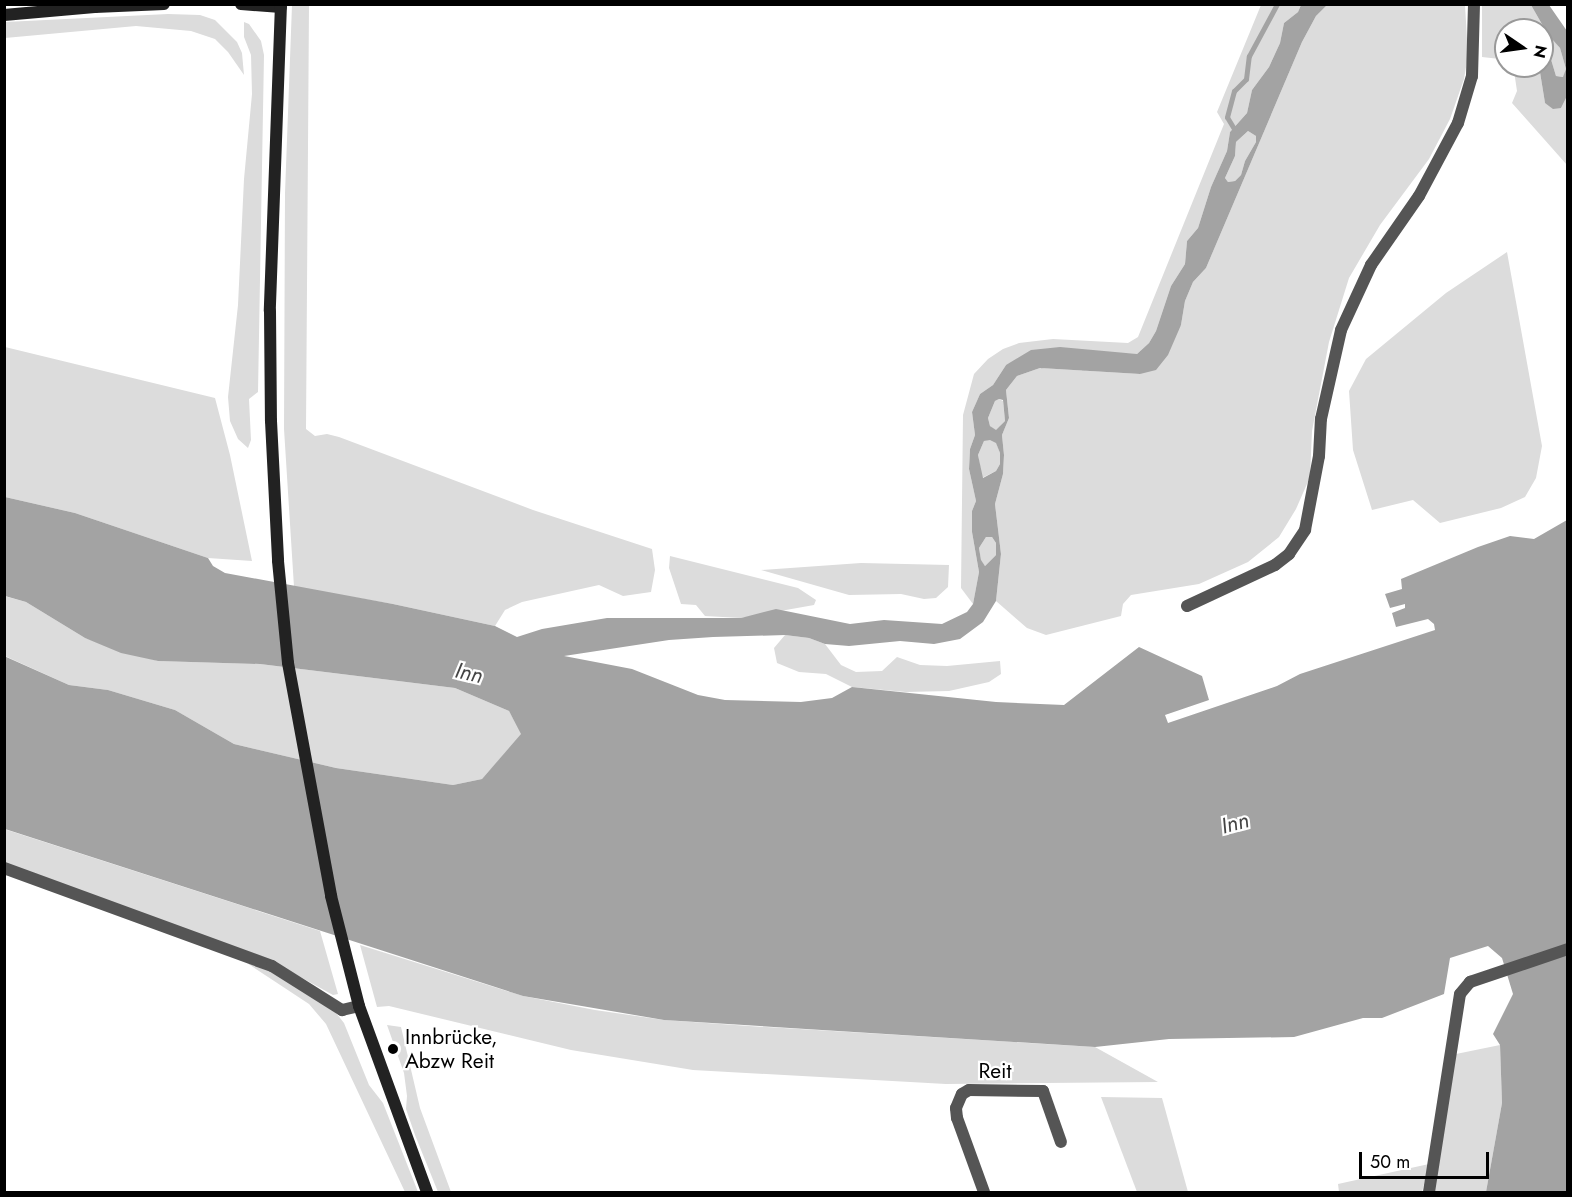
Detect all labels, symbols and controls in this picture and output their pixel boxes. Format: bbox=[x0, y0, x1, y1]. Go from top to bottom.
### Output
north arrow bbox=[1494, 18, 1554, 78]
text: N bbox=[1527, 43, 1553, 60]
water label: Inn bbox=[453, 657, 485, 689]
water label: Inn bbox=[1218, 807, 1252, 839]
place label: Innbrücke, Abzw Reit bbox=[405, 1024, 498, 1074]
marker: Innbrücke, Abzw Reit bbox=[386, 1042, 400, 1056]
street label: Reit bbox=[978, 1058, 1012, 1084]
scale bar bbox=[1362, 1140, 1492, 1178]
text: 50 m bbox=[1370, 1149, 1410, 1175]

